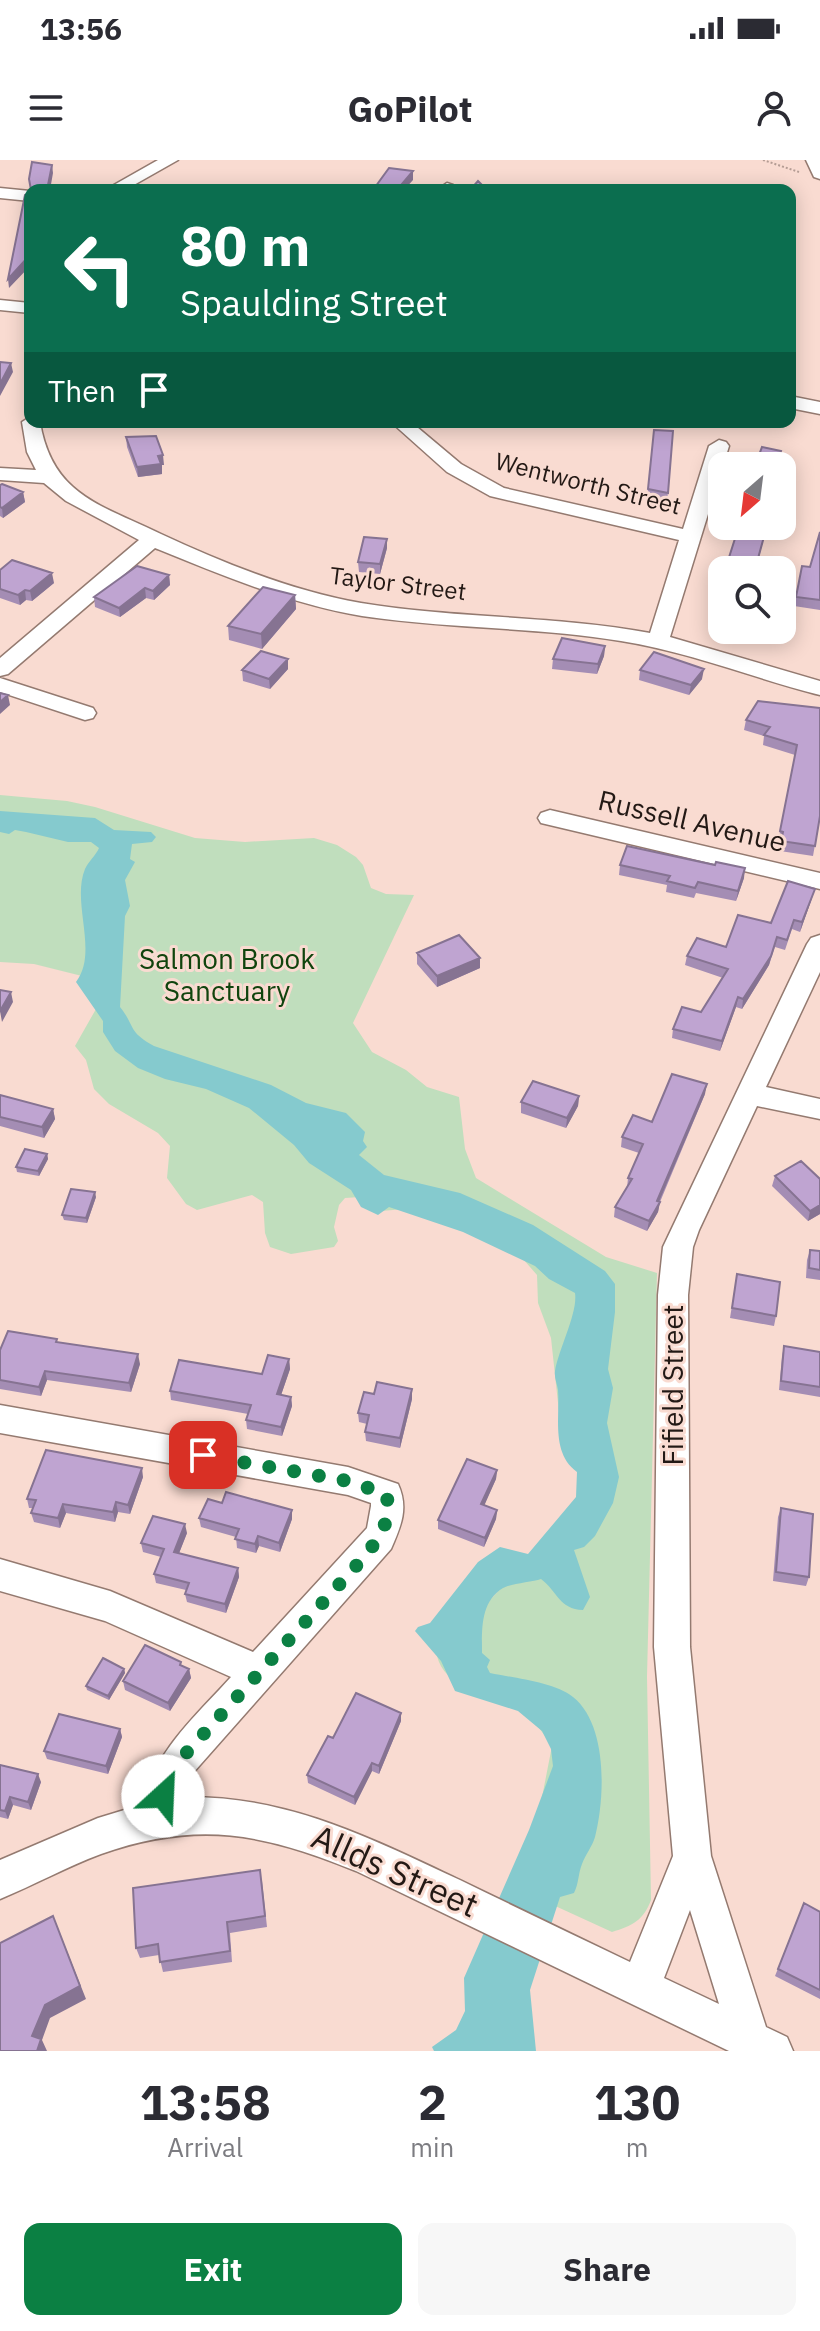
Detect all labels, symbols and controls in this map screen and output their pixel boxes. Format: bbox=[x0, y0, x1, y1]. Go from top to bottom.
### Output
text: 13:56 bbox=[40, 9, 122, 48]
text: GoPilot bbox=[348, 85, 472, 132]
icon: menu bbox=[24, 86, 68, 130]
icon: person bbox=[752, 86, 796, 130]
text: 80 m bbox=[180, 209, 310, 281]
icon: left bbox=[48, 216, 152, 320]
text: Spaulding Street bbox=[180, 279, 448, 326]
icon: arrive bbox=[132, 368, 176, 412]
text: Then bbox=[48, 371, 116, 410]
street label: Wentworth Street bbox=[492, 444, 685, 522]
north arrow bbox=[708, 452, 796, 540]
map controls bbox=[708, 452, 796, 644]
button: search bbox=[708, 556, 796, 644]
street label: Taylor Street bbox=[328, 559, 468, 607]
street label: Russell Avenue bbox=[595, 781, 790, 860]
park label: Salmon Brook Sanctuary bbox=[139, 940, 315, 1009]
street label: Fifield Street bbox=[654, 1304, 691, 1466]
pin bbox=[169, 1421, 237, 1489]
icon: arrive bbox=[181, 1433, 225, 1477]
position arrow bbox=[121, 1754, 205, 1838]
street label: Allds Street bbox=[305, 1814, 486, 1926]
text: 13:58 bbox=[140, 2071, 271, 2133]
text: 2 bbox=[418, 2071, 447, 2133]
text: 130 bbox=[594, 2071, 680, 2133]
text: Arrival bbox=[167, 2130, 243, 2164]
text: min bbox=[410, 2130, 454, 2164]
text: m bbox=[626, 2130, 648, 2164]
button: Exit bbox=[24, 2223, 402, 2315]
button: Share bbox=[418, 2223, 796, 2315]

